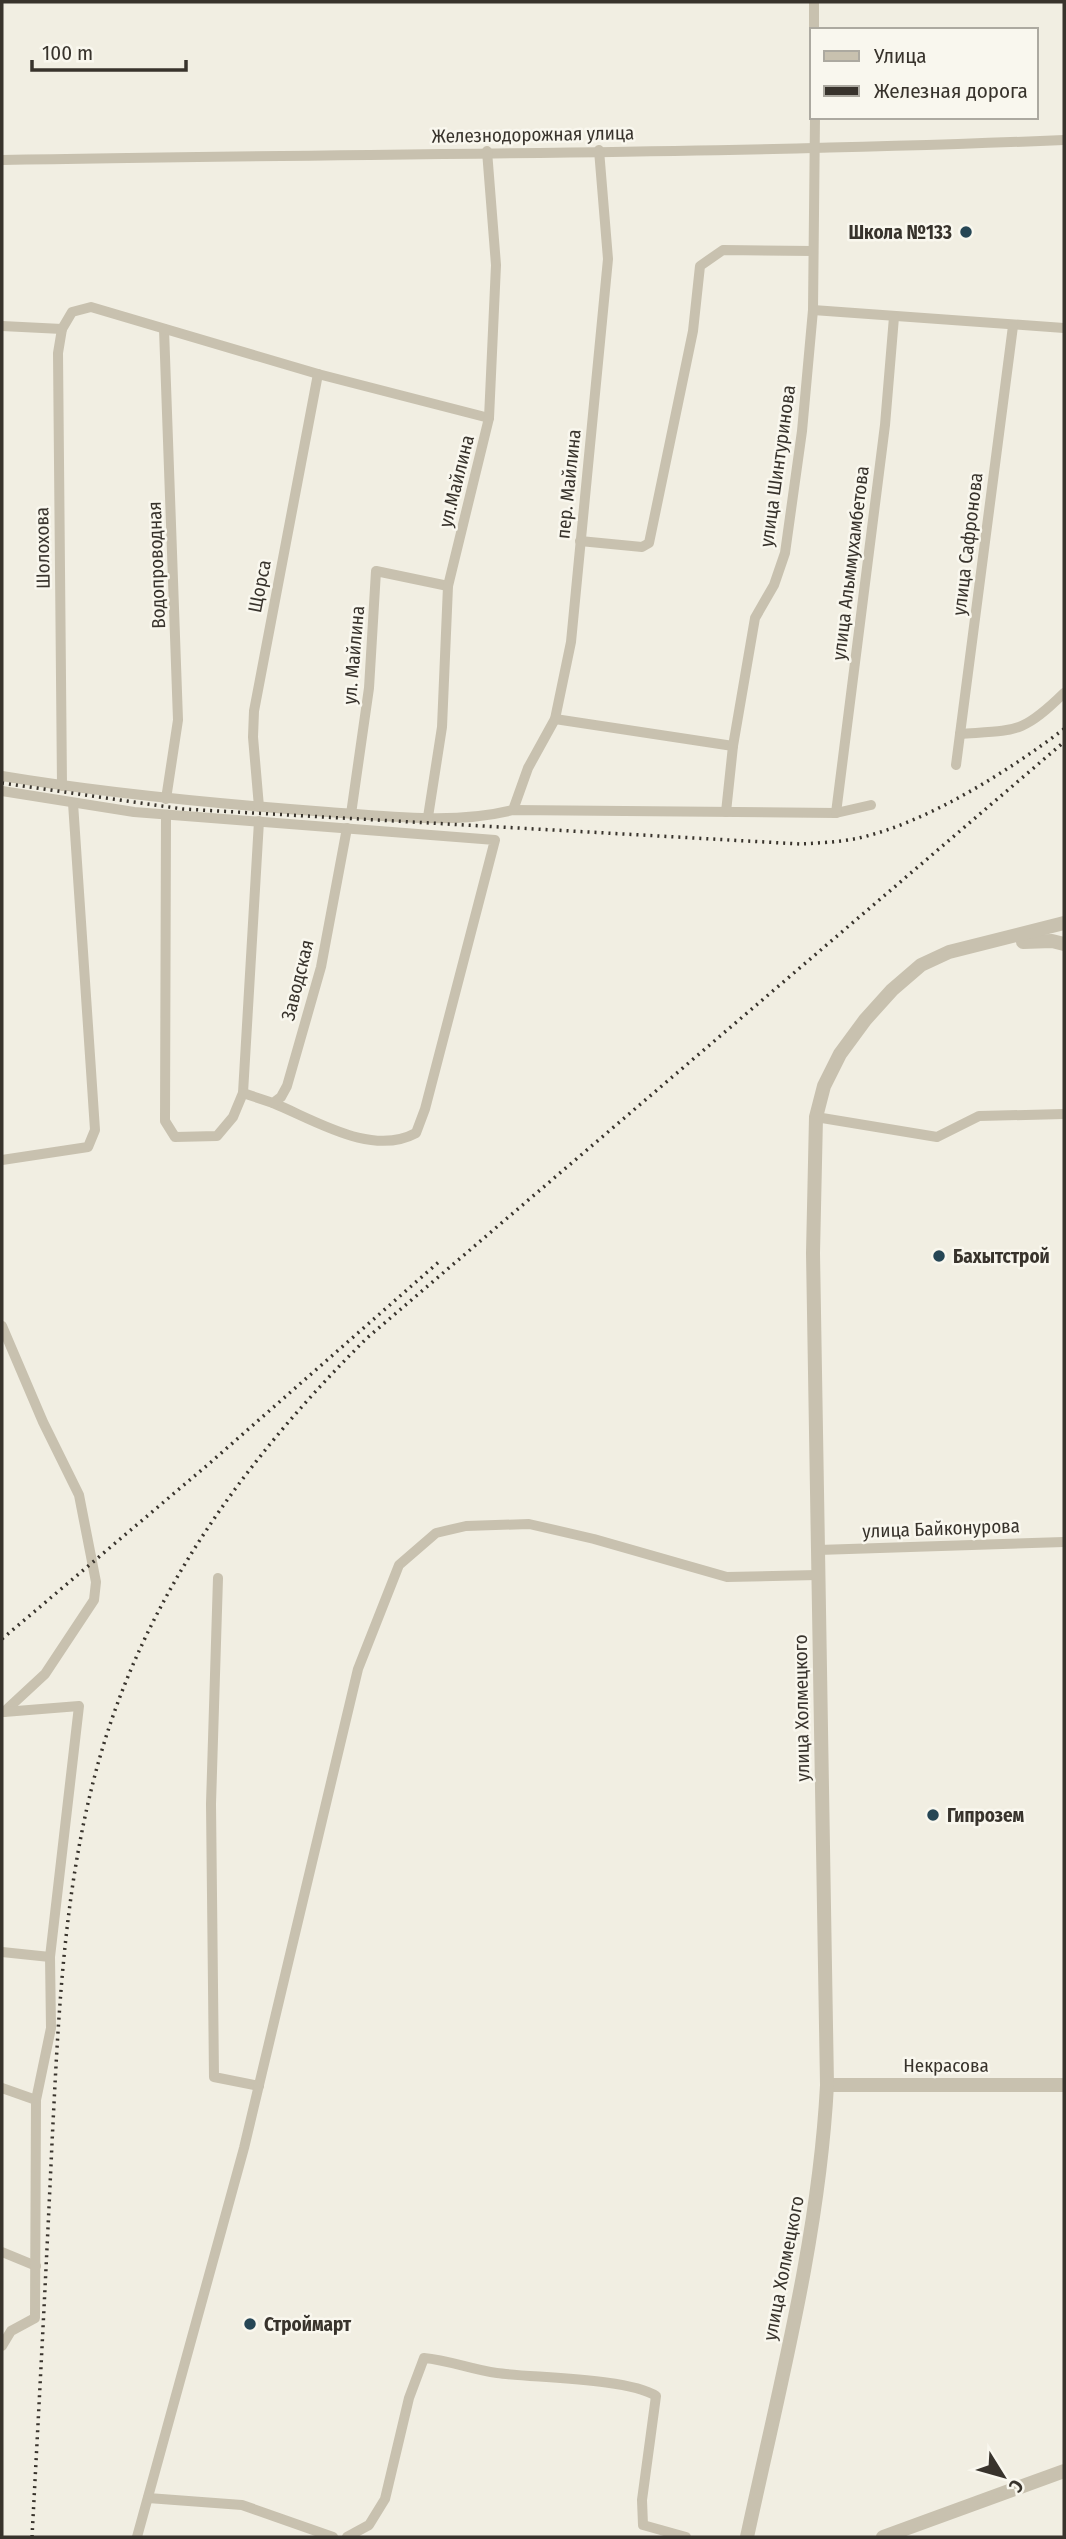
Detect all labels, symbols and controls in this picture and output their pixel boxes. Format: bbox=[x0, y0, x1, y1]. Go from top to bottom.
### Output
scale bar bbox=[32, 28, 186, 72]
legend bbox=[810, 28, 1038, 119]
text: 100 m bbox=[42, 40, 93, 66]
text: Улица bbox=[873, 43, 927, 69]
text: Железная дорога bbox=[874, 78, 1028, 104]
street label: Железнодорожная улица bbox=[432, 121, 635, 148]
place label: Школа №133 bbox=[849, 221, 952, 244]
marker: Школа №133 bbox=[958, 224, 974, 240]
street label: улица Шинтуринова bbox=[755, 384, 800, 549]
street label: пер. Майлина bbox=[551, 428, 586, 540]
street label: ул.Майлина bbox=[434, 432, 479, 530]
street label: улица Альммухамбетова bbox=[827, 465, 874, 662]
street label: улица Сафронова bbox=[947, 471, 988, 617]
street label: Водопроводная bbox=[143, 501, 170, 629]
street label: Шолохова bbox=[30, 507, 55, 589]
street label: Щорса bbox=[243, 558, 276, 614]
street label: ул. Майлина bbox=[338, 605, 369, 705]
street label: Заводская bbox=[276, 937, 319, 1023]
place label: Бахытстрой bbox=[953, 1245, 1050, 1268]
marker: Бахытстрой bbox=[931, 1248, 947, 1264]
street label: улица Байконурова bbox=[862, 1514, 1020, 1543]
street label: улица Холмецкого bbox=[789, 1634, 814, 1782]
place label: Гипрозем bbox=[947, 1804, 1025, 1827]
marker: Гипрозем bbox=[925, 1807, 941, 1823]
street label: Некрасова bbox=[903, 2054, 989, 2077]
street label: улица Холмецкого bbox=[758, 2194, 809, 2343]
place label: Строймарт bbox=[264, 2313, 352, 2336]
marker: Строймарт bbox=[242, 2316, 258, 2332]
north arrow bbox=[968, 2441, 1038, 2511]
text: С bbox=[1004, 2475, 1028, 2497]

